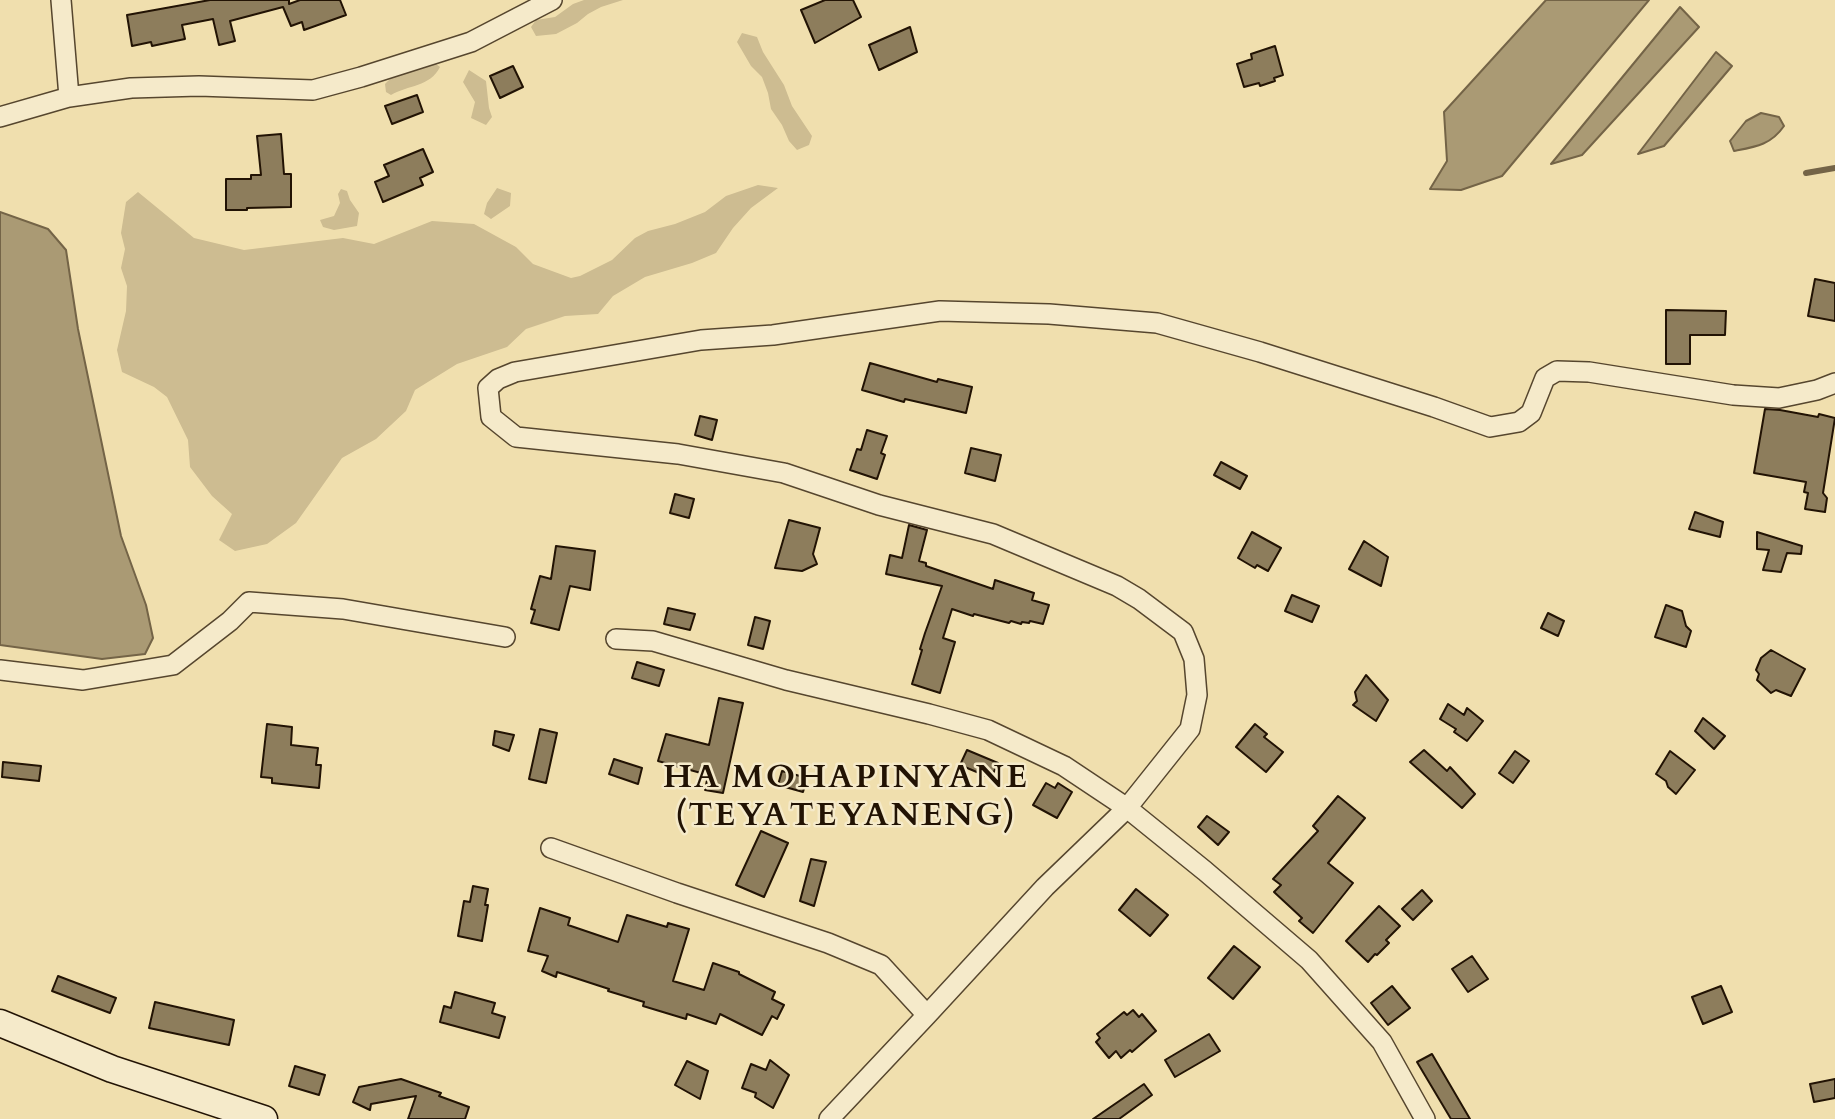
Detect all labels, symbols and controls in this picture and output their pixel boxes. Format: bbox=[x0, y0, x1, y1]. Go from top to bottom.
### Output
district label: HA MOHAPINYANE (TEYATEYANENG) bbox=[665, 759, 1027, 837]

